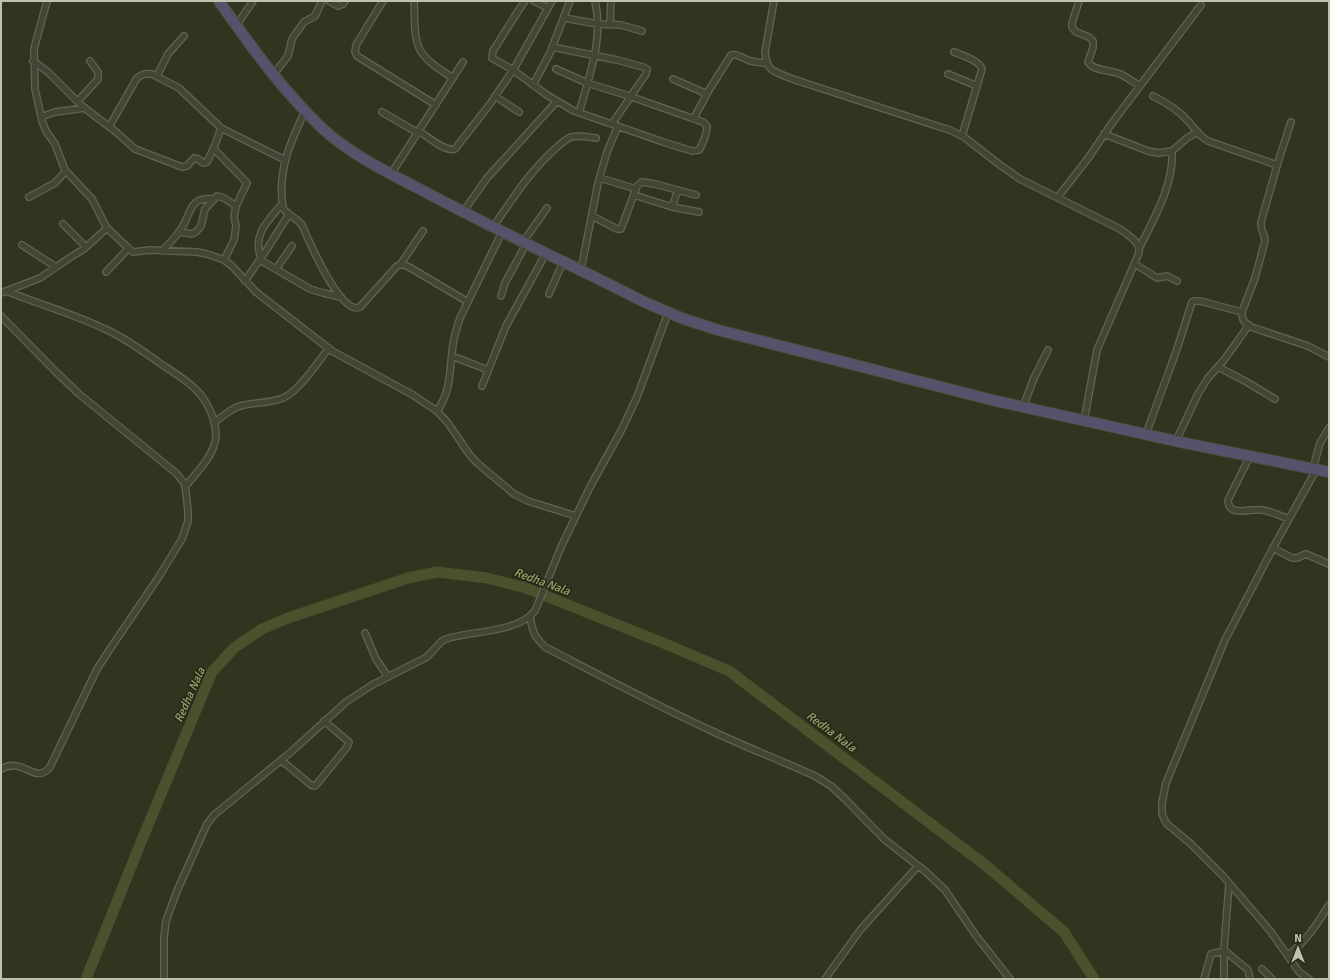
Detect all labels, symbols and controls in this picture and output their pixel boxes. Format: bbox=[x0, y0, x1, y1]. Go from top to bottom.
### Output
water label: Redha Nala bbox=[512, 565, 573, 599]
water label: Redha Nala bbox=[171, 664, 209, 725]
water label: Redha Nala bbox=[803, 708, 860, 756]
north arrow bbox=[1278, 928, 1318, 968]
text: N bbox=[1294, 932, 1302, 945]

